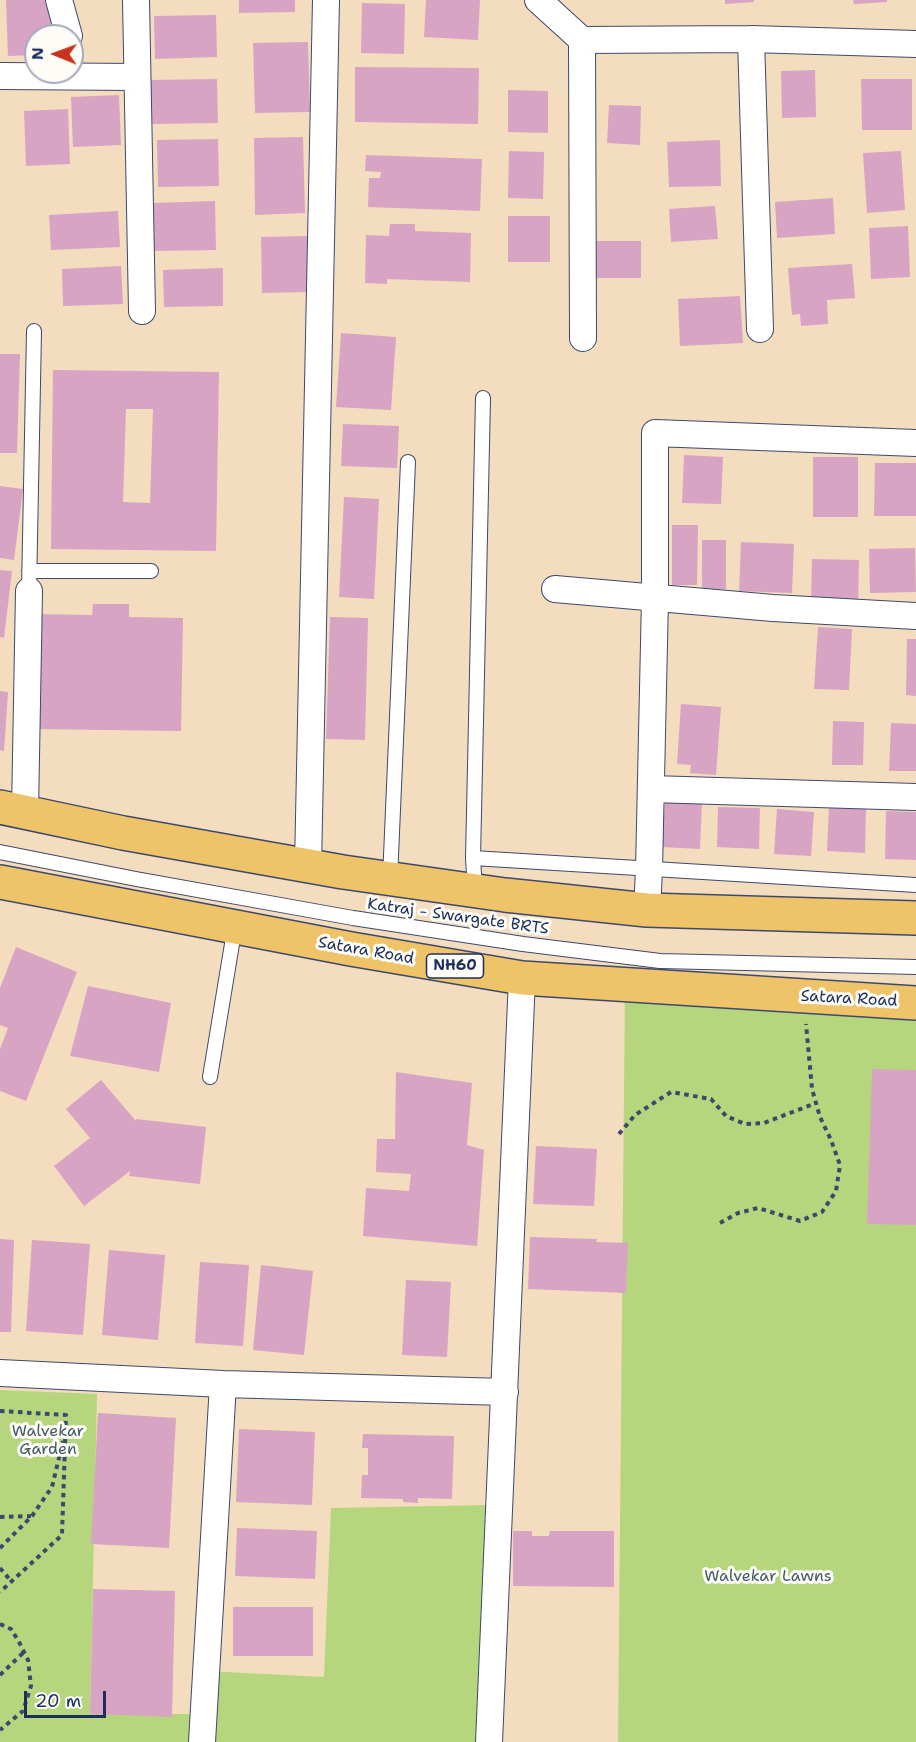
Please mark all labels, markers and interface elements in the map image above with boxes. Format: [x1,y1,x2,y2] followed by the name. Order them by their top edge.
[24,24,84,84] north arrow
[27,47,48,60] text: N
[366,895,550,939] street label: Katraj - Swargate BRTS
[317,933,415,969] street label: Satara Road
[426,954,484,978] road number: NH60
[800,987,898,1011] street label: Satara Road
[12,1422,84,1460] park label: Walvekar Garden
[704,1567,832,1587] park label: Walvekar Lawns
[27,1679,110,1717] scale bar
[35,1689,81,1713] text: 20 m

